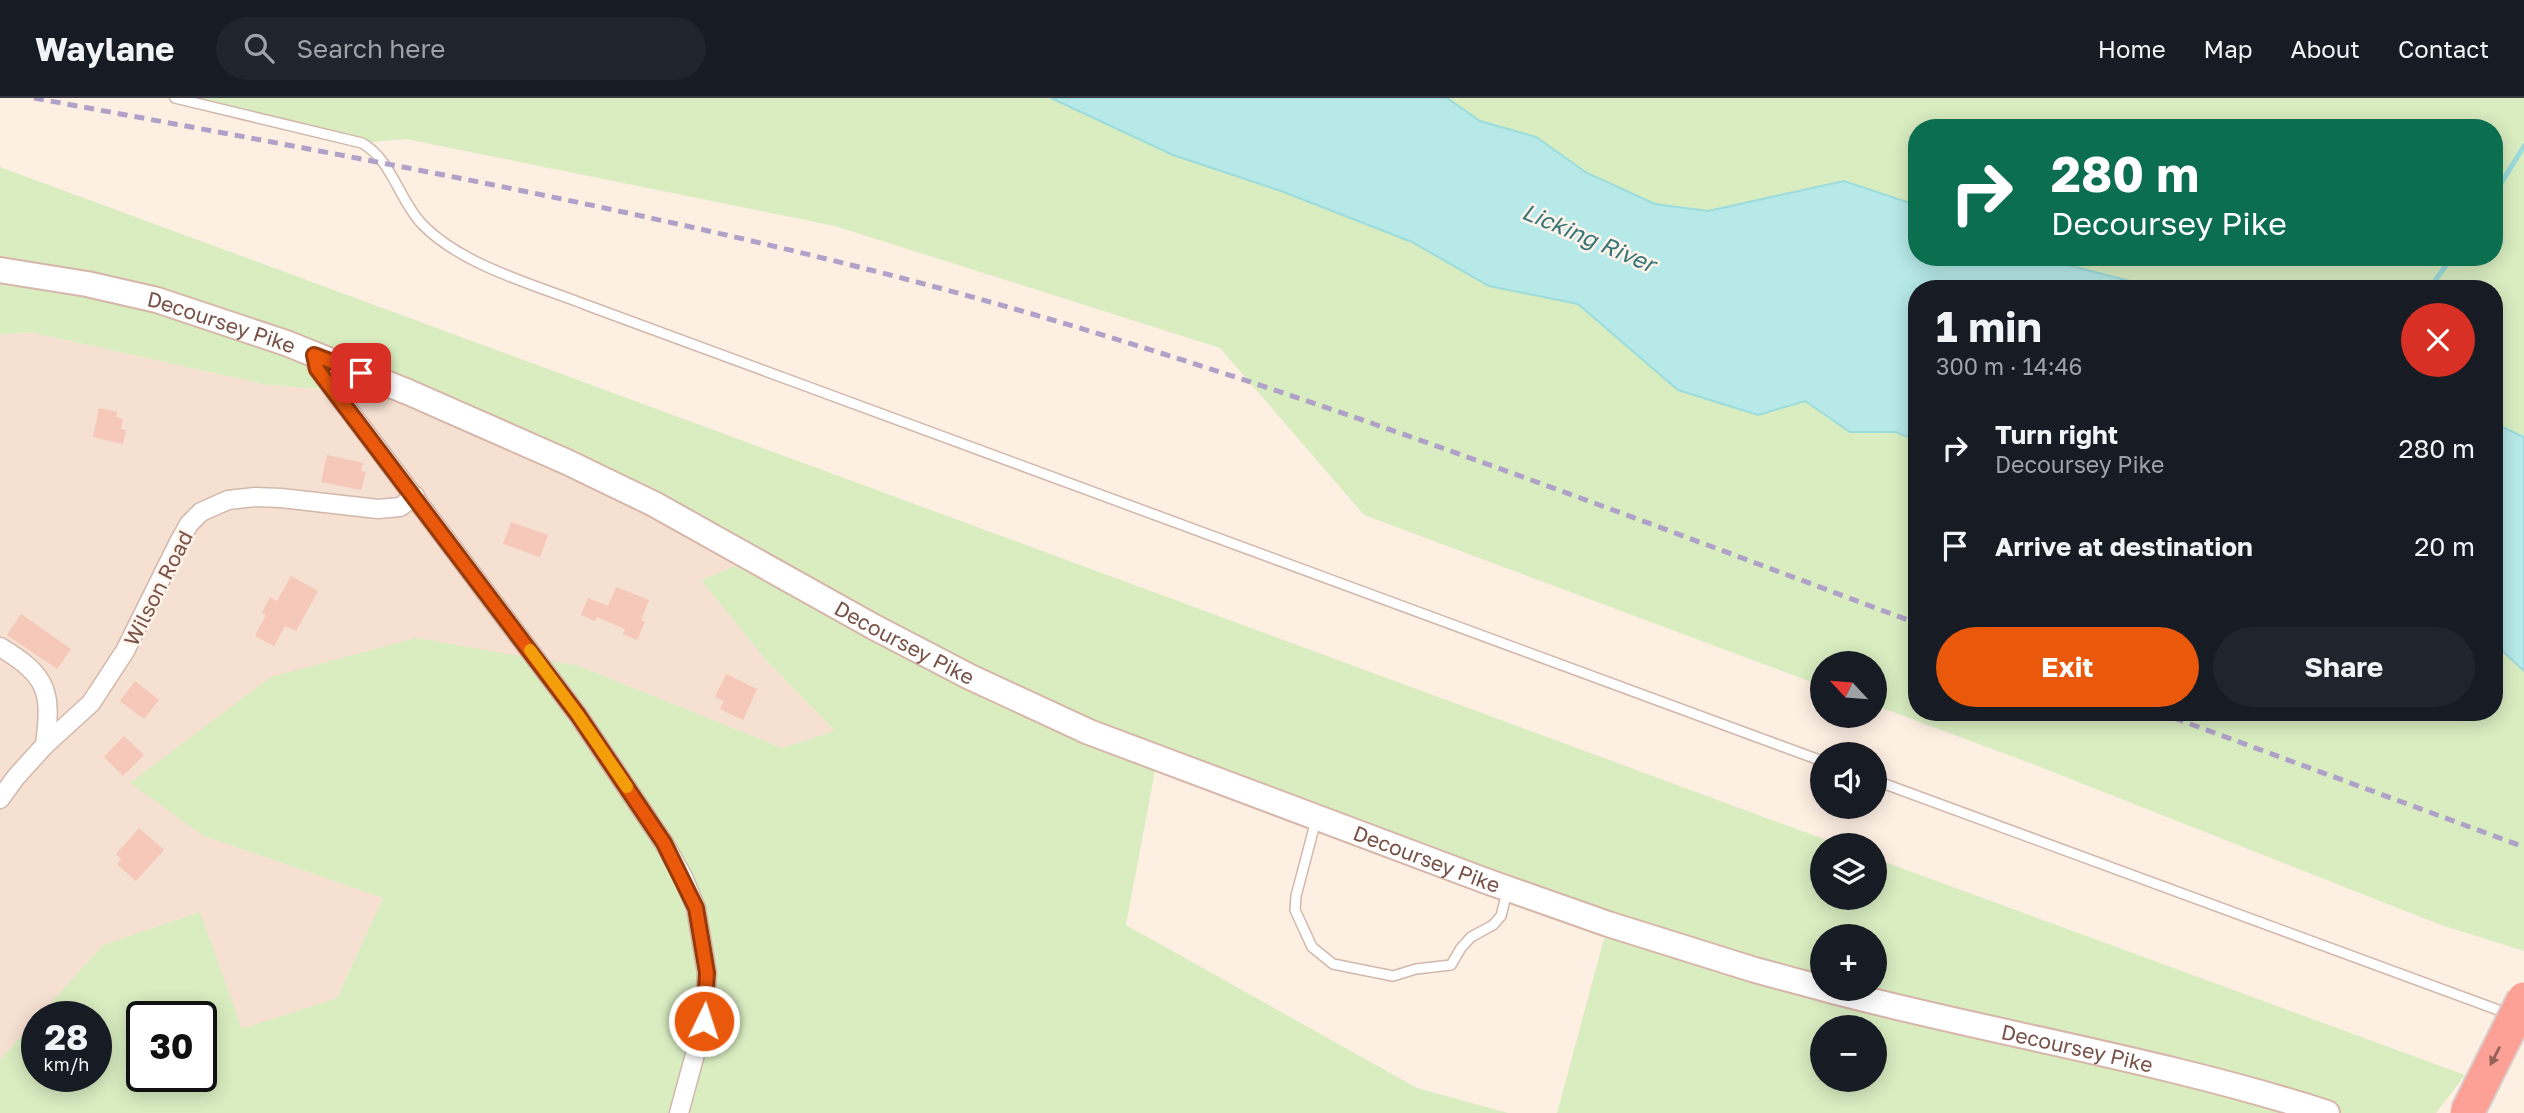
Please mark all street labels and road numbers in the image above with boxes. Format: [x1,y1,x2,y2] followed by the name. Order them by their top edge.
[145,285,300,359] street label: Decoursey Pike
[118,526,198,650] street label: Wilson Road
[830,595,979,690] street label: Decoursey Pike
[1350,819,1504,898] street label: Decoursey Pike
[1999,1018,2156,1078] street label: Decoursey Pike

